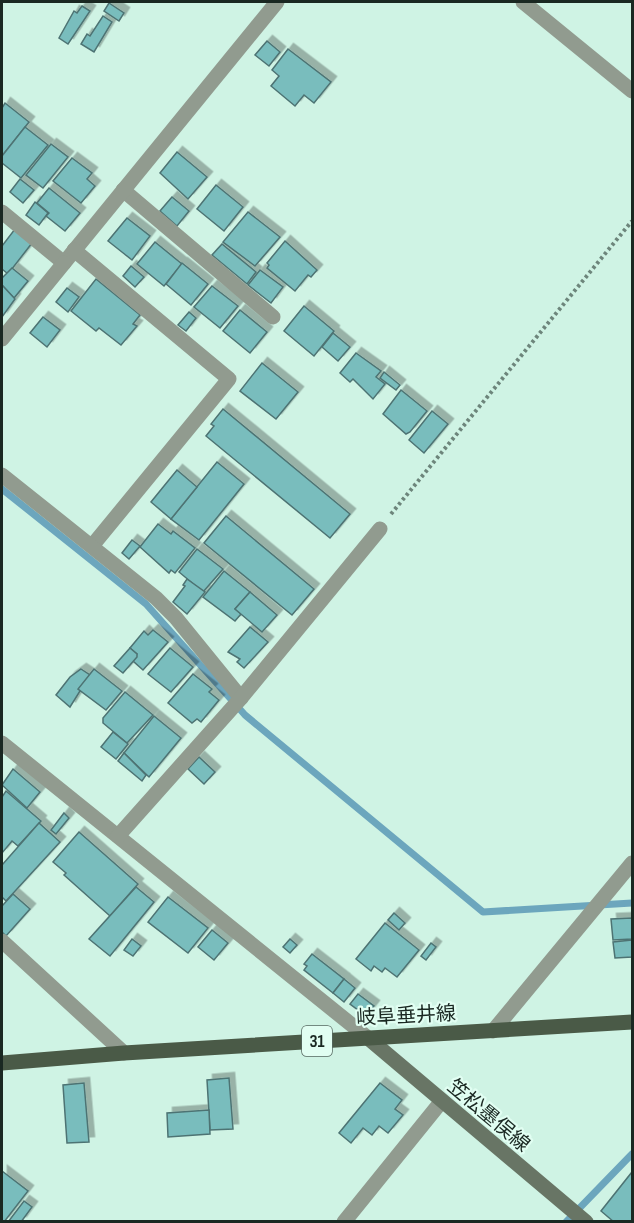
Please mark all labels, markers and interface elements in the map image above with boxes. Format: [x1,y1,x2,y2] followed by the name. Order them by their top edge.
[355,1001,457,1031] street label: 岐阜垂井線
[302,1026,332,1056] road number: 31
[442,1074,534,1157] street label: 笠松墨俣線

